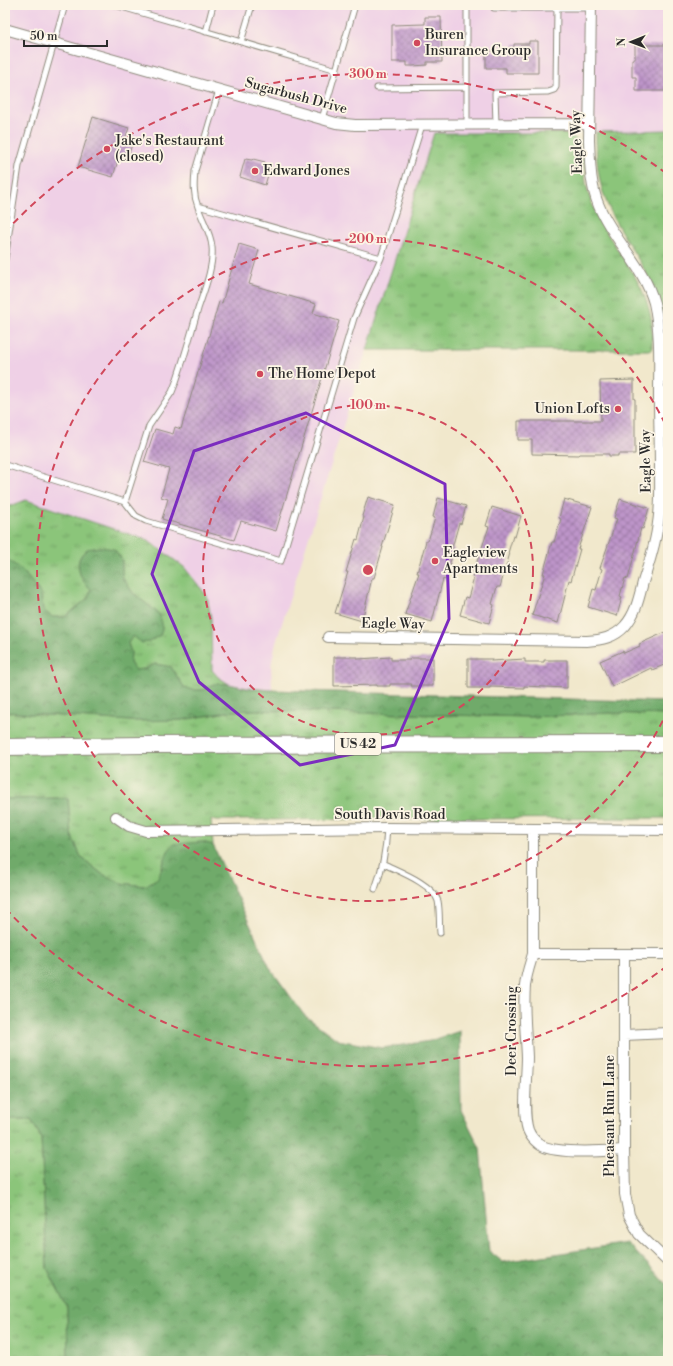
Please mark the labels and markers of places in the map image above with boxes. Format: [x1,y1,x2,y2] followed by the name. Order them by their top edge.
[424,26,531,60] place label: Buren Insurance Group
[412,38,422,48] marker: Buren Insurance Group
[114,132,224,166] place label: Jake's Restaurant (closed)
[102,144,112,154] marker: Jake's Restaurant (closed)
[263,162,350,180] place label: Edward Jones
[250,166,260,176] marker: Edward Jones
[268,365,376,383] place label: The Home Depot
[255,369,265,379] marker: The Home Depot
[534,400,610,418] place label: Union Lofts
[613,404,623,414] marker: Union Lofts
[442,544,518,578] place label: Eagleview Apartments
[430,556,440,566] marker: Eagleview Apartments
[361,563,375,577] centre of rings

